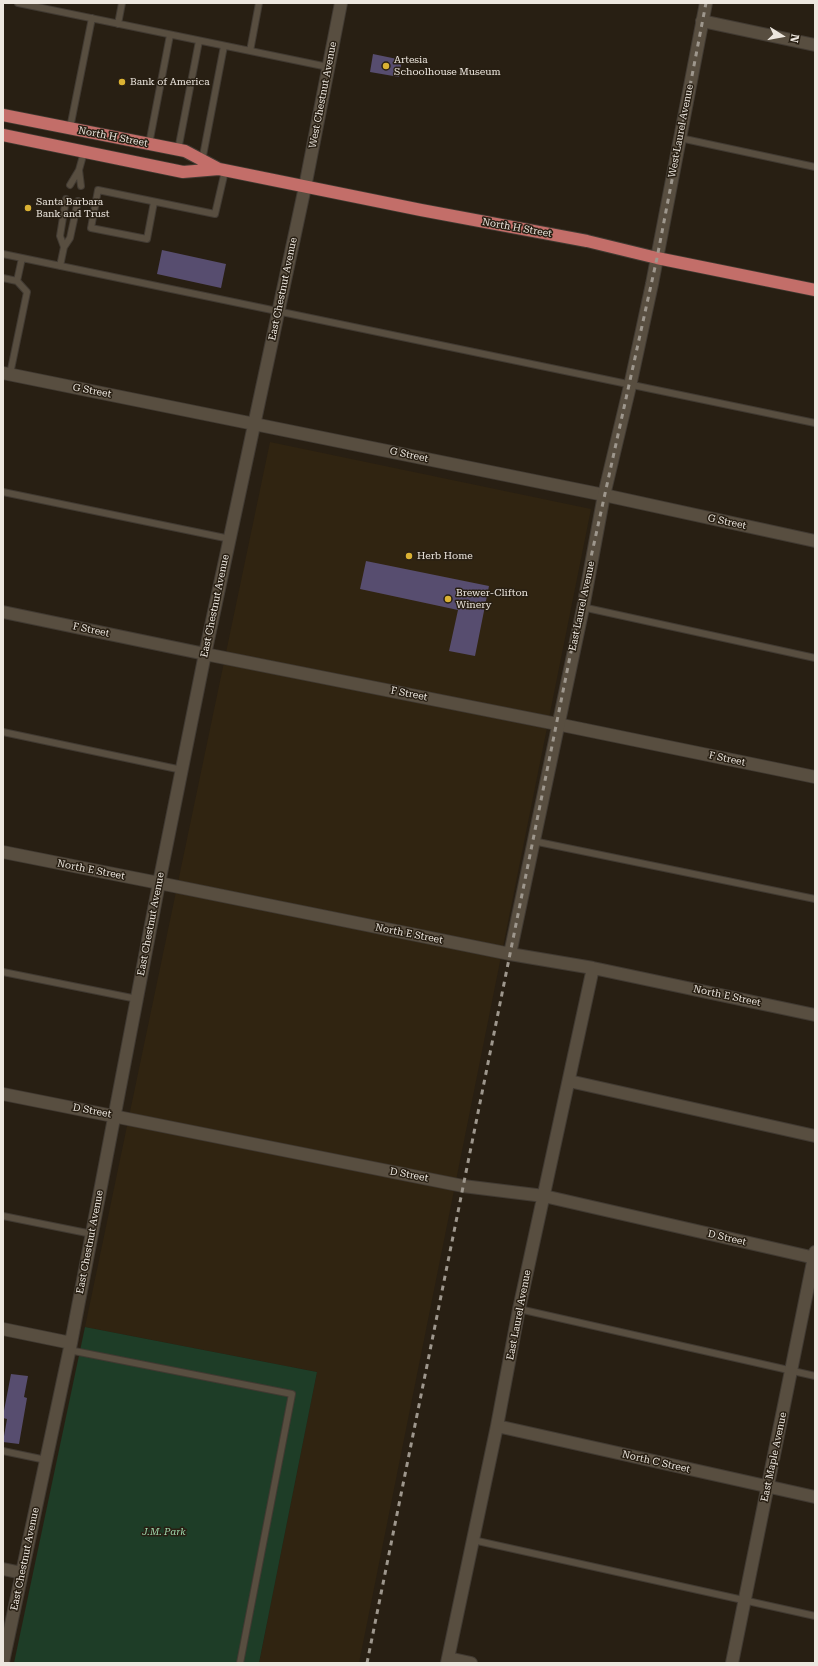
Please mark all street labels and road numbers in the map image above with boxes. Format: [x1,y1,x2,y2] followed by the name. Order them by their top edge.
[307,41,339,149] street label: West Chestnut Avenue
[666,83,696,179] street label: West Laurel Avenue
[77,124,149,150] street label: North H Street
[481,216,553,240] street label: North H Street
[266,236,300,342] street label: East Chestnut Avenue
[72,381,112,401] street label: G Street
[389,445,429,465] street label: G Street
[707,512,747,532] street label: G Street
[198,553,232,659] street label: East Chestnut Avenue
[567,560,597,652] street label: East Laurel Avenue
[72,620,110,640] street label: F Street
[390,685,428,703] street label: F Street
[708,749,746,769] street label: F Street
[56,858,126,882] street label: North E Street
[135,871,167,977] street label: East Chestnut Avenue
[374,922,444,946] street label: North E Street
[692,983,762,1009] street label: North E Street
[72,1101,112,1121] street label: D Street
[389,1165,429,1185] street label: D Street
[74,1189,106,1295] street label: East Chestnut Avenue
[707,1228,747,1248] street label: D Street
[504,1269,534,1361] street label: East Laurel Avenue
[759,1411,789,1503] street label: East Maple Avenue
[621,1448,691,1476] street label: North C Street
[8,1506,42,1612] street label: East Chestnut Avenue

